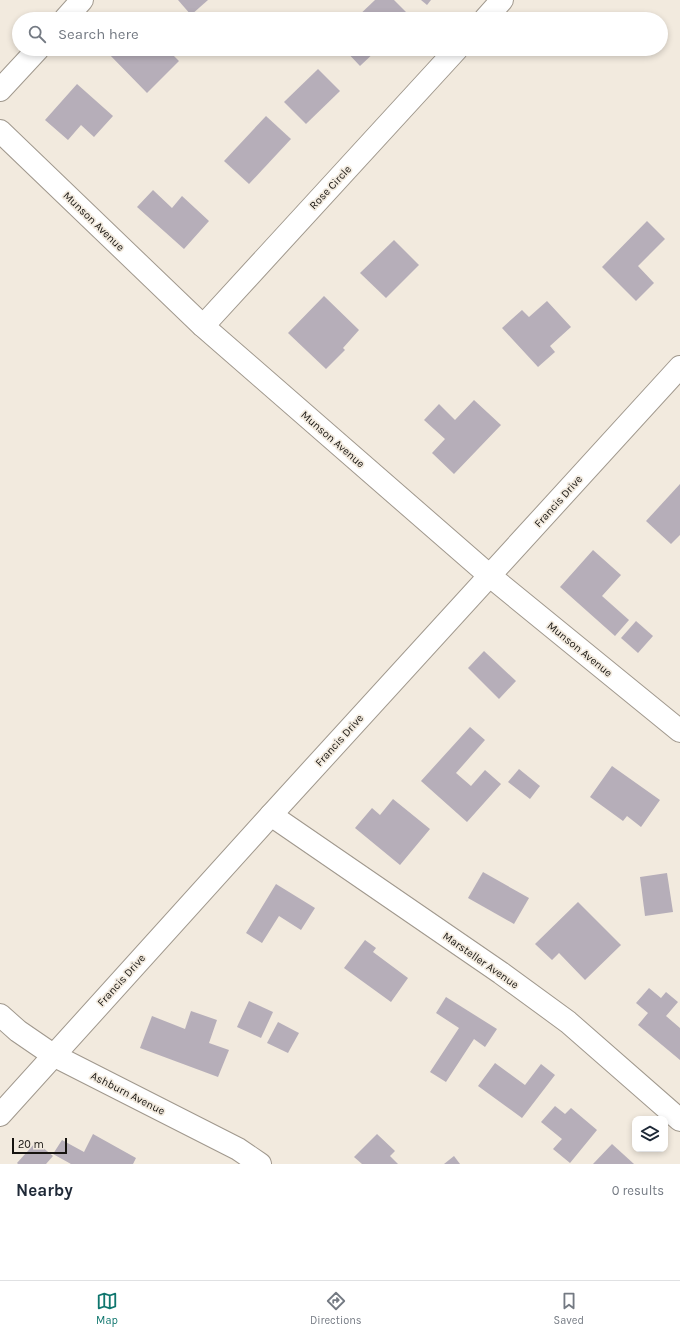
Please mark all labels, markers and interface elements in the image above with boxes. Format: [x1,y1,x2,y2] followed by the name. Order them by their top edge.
[12,12,668,56] search box
[26,23,48,45] icon: search
[58,25,139,43] text: Search here
[307,162,354,212] street label: Rose Circle
[60,189,127,254] street label: Munson Avenue
[298,408,367,471] street label: Munson Avenue
[532,472,585,530] street label: Francis Drive
[545,619,615,680] street label: Munson Avenue
[313,711,366,769] street label: Francis Drive
[440,929,521,992] street label: Marsteller Avenue
[95,951,148,1009] street label: Francis Drive
[89,1069,167,1118] street label: Ashburn Avenue
[632,1116,668,1152] map controls
[632,1116,668,1152] button: layers
[12,1136,67,1155] scale bar
[18,1138,44,1151] text: 20 m
[16,1180,73,1200] text: Nearby
[612,1183,664,1198] text: 0 results
[96,1290,118,1327] tab: Map
[310,1290,362,1327] tab: Directions
[554,1290,584,1327] tab: Saved

